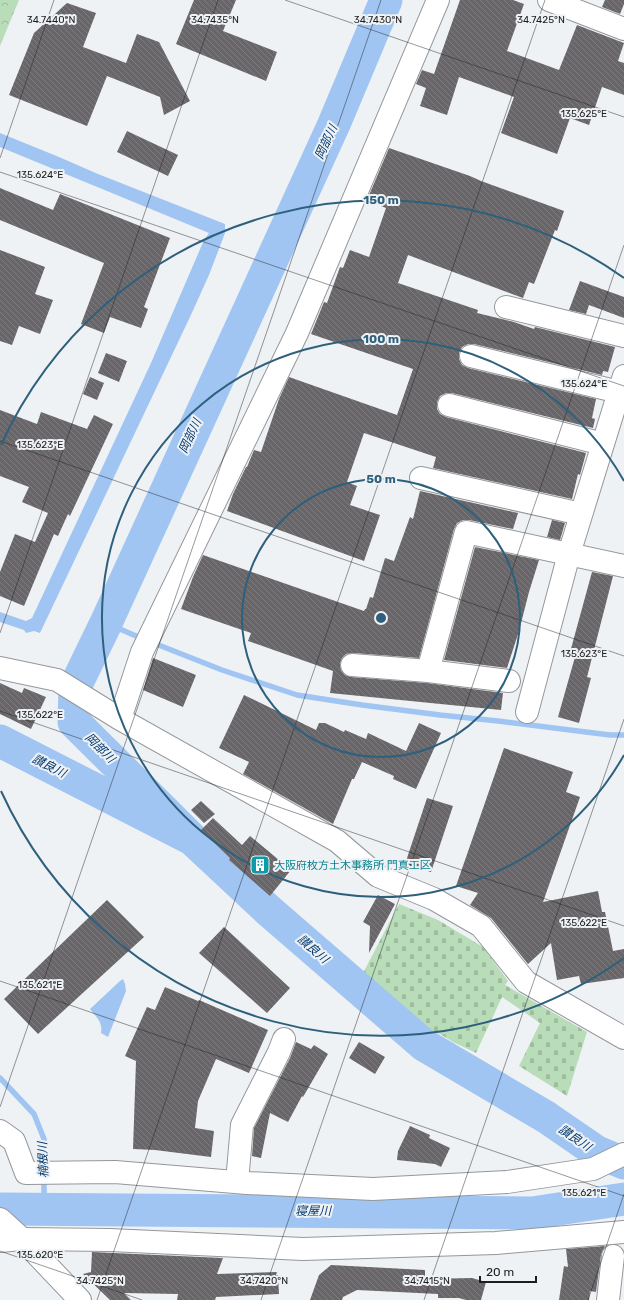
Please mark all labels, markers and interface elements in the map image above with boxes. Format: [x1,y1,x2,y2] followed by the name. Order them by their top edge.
[27,14,75,26] text: 34.7440°N
[191,14,239,26] text: 34.7435°N
[354,14,402,26] text: 34.7430°N
[517,14,565,26] text: 34.7425°N
[561,108,607,120] text: 135.625°E
[312,121,341,161] water label: 岡部川
[17,169,63,181] text: 135.624°E
[363,193,399,207] text: 150 m
[363,332,399,346] text: 100 m
[561,378,607,390] text: 135.624°E
[176,415,205,455] water label: 岡部川
[17,439,63,451] text: 135.623°E
[366,472,396,486] text: 50 m
[374,611,388,625] centre of rings
[561,648,607,660] text: 135.623°E
[17,709,63,721] text: 135.622°E
[82,730,119,767] water label: 岡部川
[30,752,70,781] water label: 讃良川
[249,854,271,876] building icon: 大阪府枚方土木事務所 門真工区
[274,859,431,872] place label: 大阪府枚方土木事務所 門真工区
[561,917,607,929] text: 135.622°E
[295,932,333,967] water label: 讃良川
[18,979,62,991] text: 135.621°E
[556,1122,595,1155] water label: 讃良川
[35,1140,51,1178] water label: 楠根川
[562,1187,606,1199] text: 135.621°E
[295,1204,333,1218] water label: 寝屋川
[17,1249,63,1261] text: 135.620°E
[480,1258,536,1284] scale bar
[486,1265,514,1279] text: 20 m
[76,1275,124,1287] text: 34.7425°N
[240,1275,288,1287] text: 34.7420°N
[404,1275,450,1287] text: 34.7415°N

